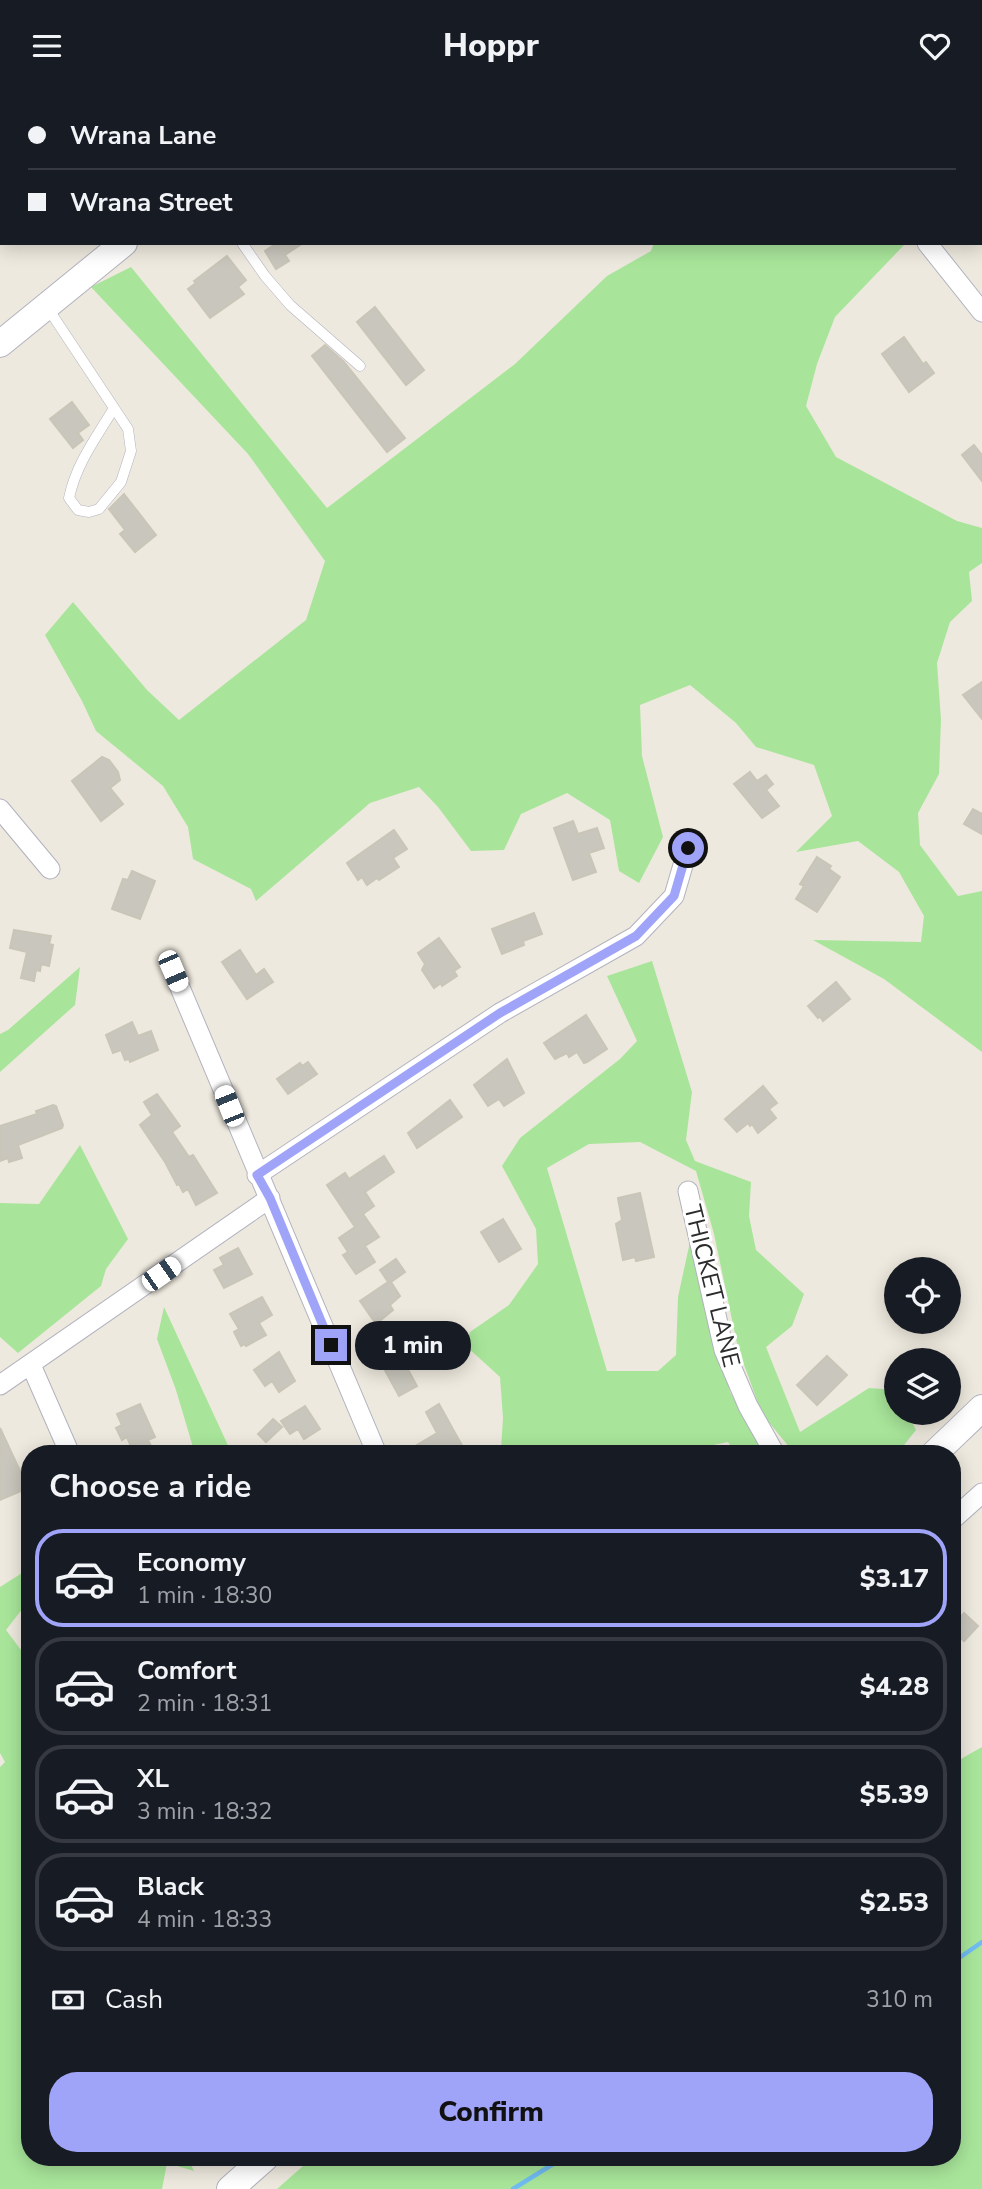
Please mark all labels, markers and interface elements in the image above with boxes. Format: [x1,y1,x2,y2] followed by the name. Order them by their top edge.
[443,24,539,67] text: Hoppr
[28,27,66,65] icon: menu
[916,27,954,65] icon: heart
[70,118,216,153] text: Wrana Lane
[70,185,233,220] text: Wrana Street
[672,832,704,864] route start
[156,948,191,994] car
[212,1083,247,1129] car
[676,1202,748,1370] street label: THICKET LANE
[138,1253,185,1295] car
[884,1257,961,1425] map controls
[884,1257,961,1334] button: locate
[356,1321,471,1369] callout: 1 min
[315,1329,347,1361] route end
[383,1330,443,1361] text: 1 min
[884,1348,961,1425] button: layers
[49,1465,251,1508] text: Choose a ride
[137,1545,246,1580] text: Economy
[53,1547,116,1610] icon: car
[860,1561,929,1596] text: $3.17
[137,1580,272,1611] text: 1 min · 18:30
[137,1653,237,1688] text: Comfort
[53,1655,116,1718] icon: car
[860,1669,929,1704] text: $4.28
[137,1688,272,1719] text: 2 min · 18:31
[137,1761,169,1796] text: XL
[53,1763,116,1826] icon: car
[860,1777,929,1812] text: $5.39
[137,1796,272,1827] text: 3 min · 18:32
[137,1869,204,1904] text: Black
[53,1871,116,1934] icon: car
[860,1885,929,1920] text: $2.53
[137,1904,272,1935] text: 4 min · 18:33
[49,1981,87,2019] icon: cash
[105,1982,163,2017] text: Cash
[866,1984,933,2015] text: 310 m
[49,2072,933,2152] button: Confirm

